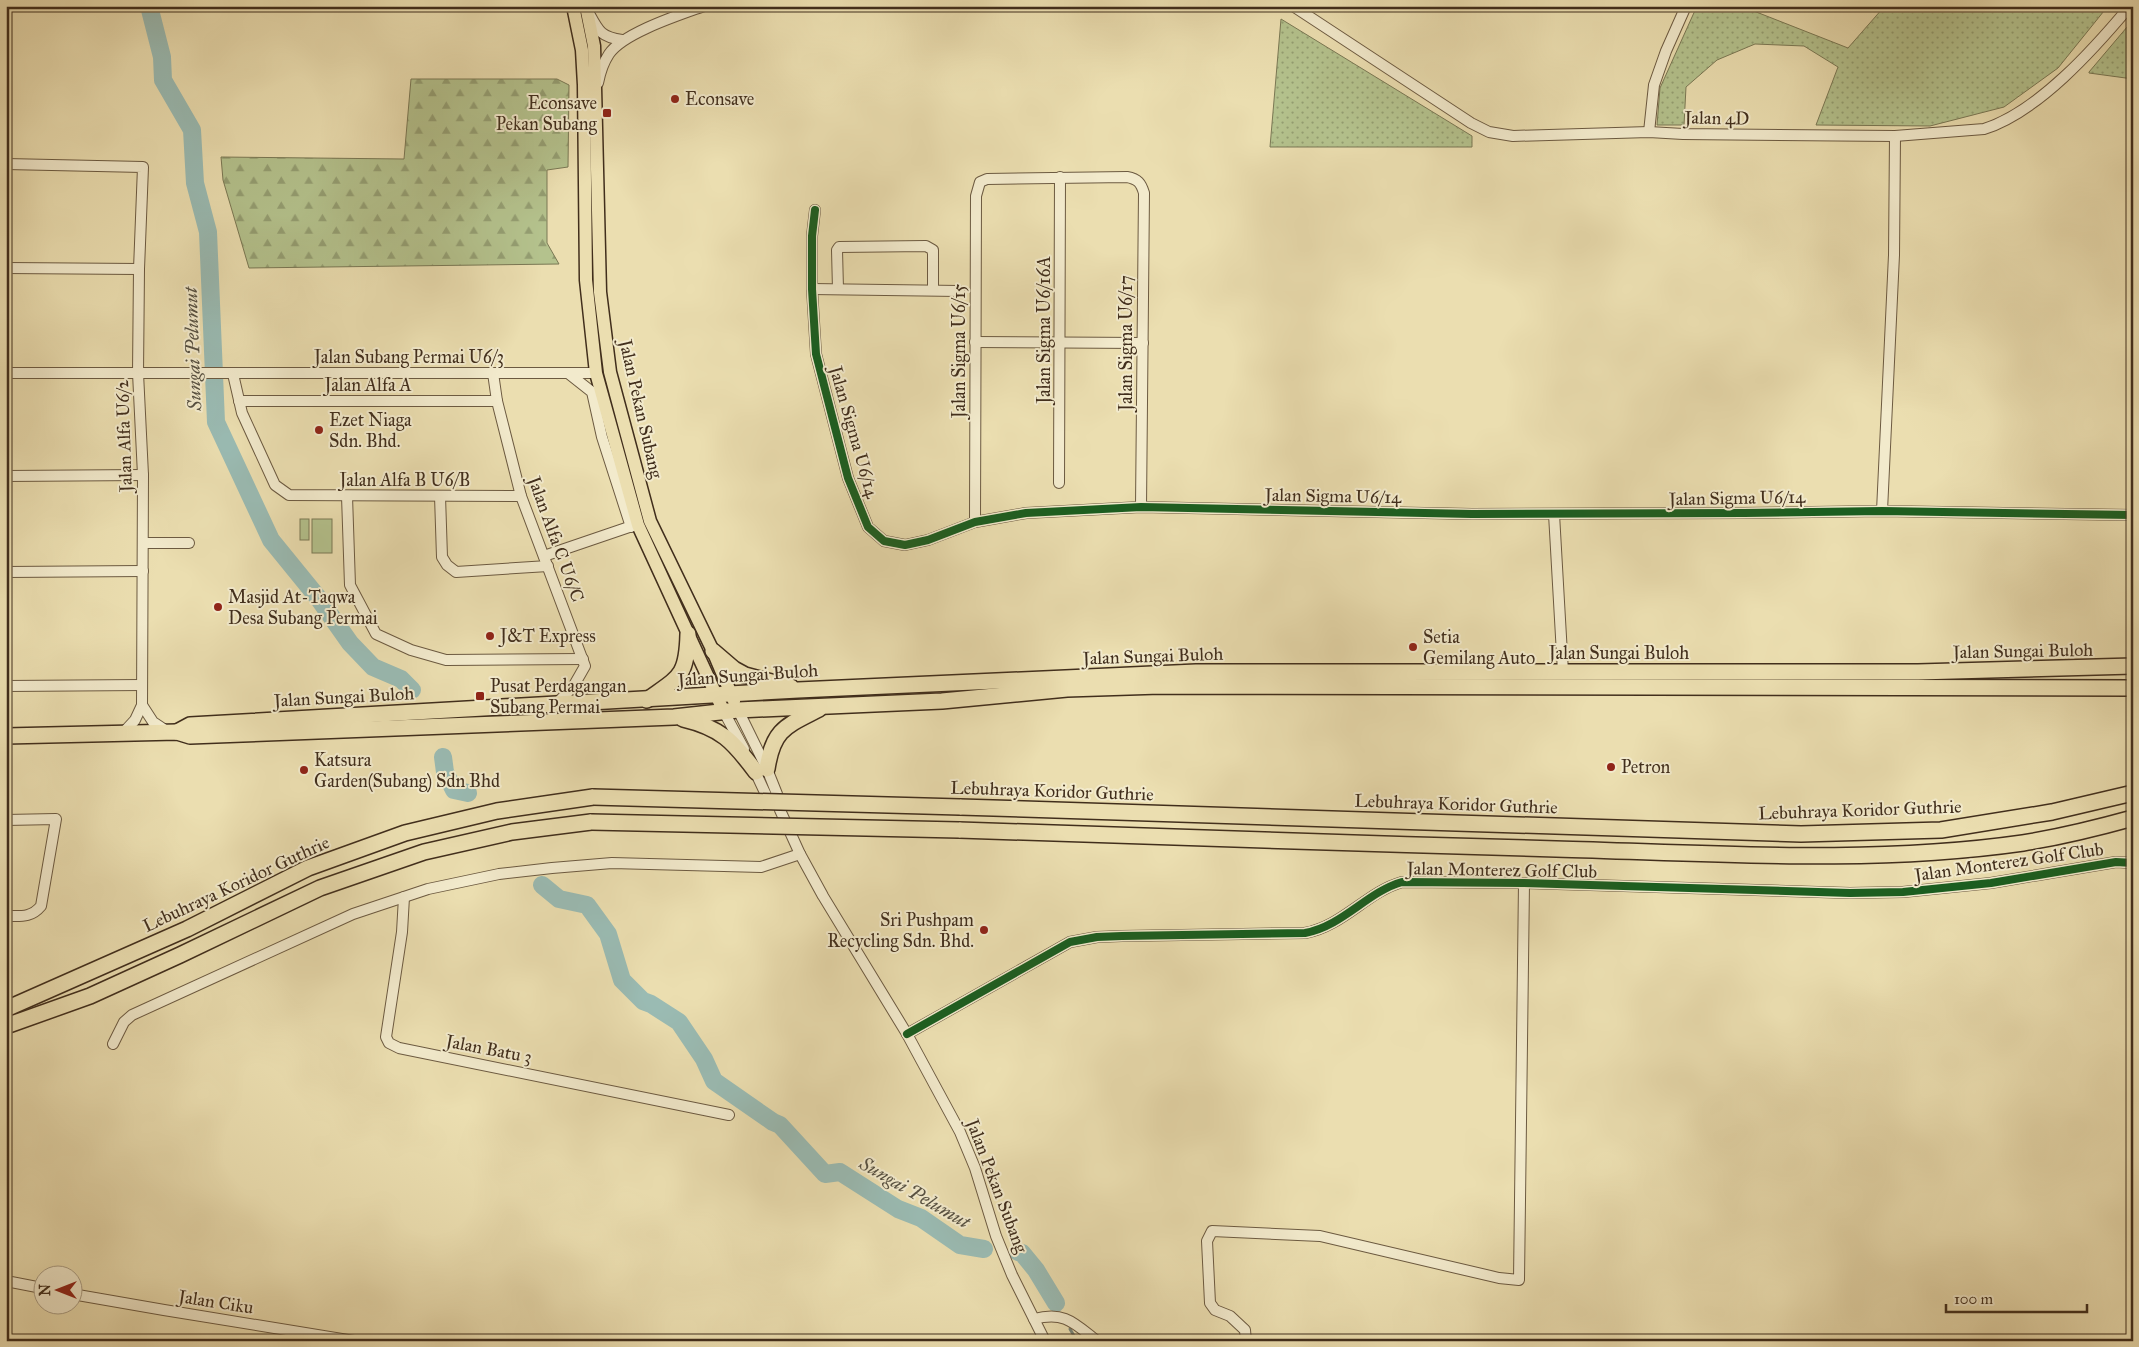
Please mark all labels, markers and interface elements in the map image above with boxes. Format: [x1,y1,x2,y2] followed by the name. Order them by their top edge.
[685,88,754,110] place label: Econsave
[496,92,598,136] place label: Econsave Pekan Subang
[669,93,681,105] marker: Econsave
[1682,106,1750,131] street label: Jalan 4D
[601,107,613,119] marker: Econsave Pekan Subang
[1033,256,1056,406] street label: Jalan Sigma U6/16A
[1115,275,1138,413] street label: Jalan Sigma U6/17
[948,283,971,420] street label: Jalan Sigma U6/15
[179,286,206,412] water label: Sungai Pelumut
[613,335,668,481] street label: Jalan Pekan Subang
[312,346,504,369] street label: Jalan Subang Permai U6/3
[823,362,884,502] street label: Jalan Sigma U6/14
[322,374,412,397] street label: Jalan Alfa A
[111,379,138,494] street label: Jalan Alfa U6/2
[329,409,412,452] place label: Ezet Niaga Sdn. Bhd.
[313,424,325,436] marker: Ezet Niaga Sdn. Bhd.
[337,469,471,492] street label: Jalan Alfa B U6/B
[522,471,589,605] street label: Jalan Alfa C U6/C
[1263,484,1402,509] street label: Jalan Sigma U6/14
[1667,486,1806,511] street label: Jalan Sigma U6/14
[228,586,378,630] place label: Masjid At-Taqwa Desa Subang Permai
[212,601,224,613] marker: Masjid At-Taqwa Desa Subang Permai
[498,625,596,648] place label: J&T Express
[1423,626,1535,670] place label: Setia Gemilang Auto
[484,630,496,642] marker: J&T Express
[1951,639,2093,664] street label: Jalan Sungai Buloh
[1407,641,1419,653] marker: Setia Gemilang Auto
[1547,642,1689,665] street label: Jalan Sungai Buloh
[1080,643,1224,671] street label: Jalan Sungai Buloh
[675,659,819,692] street label: Jalan Sungai Buloh
[490,675,627,719] place label: Pusat Perdagangan Subang Permai
[271,682,415,713] street label: Jalan Sungai Buloh
[474,690,486,702] marker: Pusat Perdagangan Subang Permai
[314,749,500,793] place label: Katsura Garden(Subang) Sdn Bhd
[1621,756,1671,778] place label: Petron
[1605,761,1617,773] marker: Petron
[298,764,310,776] marker: Katsura Garden(Subang) Sdn Bhd
[950,776,1154,806] street label: Lebuhraya Koridor Guthrie
[1354,789,1558,819] street label: Lebuhraya Koridor Guthrie
[1758,795,1962,825] street label: Lebuhraya Koridor Guthrie
[139,831,333,937] street label: Lebuhraya Koridor Guthrie
[1911,838,2105,887] street label: Jalan Monterez Golf Club
[1405,857,1598,884] street label: Jalan Monterez Golf Club
[827,909,974,953] place label: Sri Pushpam Recycling Sdn. Bhd.
[978,924,990,936] marker: Sri Pushpam Recycling Sdn. Bhd.
[442,1030,534,1069] street label: Jalan Batu 3
[960,1114,1033,1257] street label: Jalan Pekan Subang
[855,1151,975,1234] water label: Sungai Pelumut
[32,1264,82,1314] north arrow
[1946,1282,2088,1314] scale bar
[37,1284,54,1296] text: N
[175,1285,256,1320] street label: Jalan Ciku
[1954,1290,1994,1308] text: 100 m

